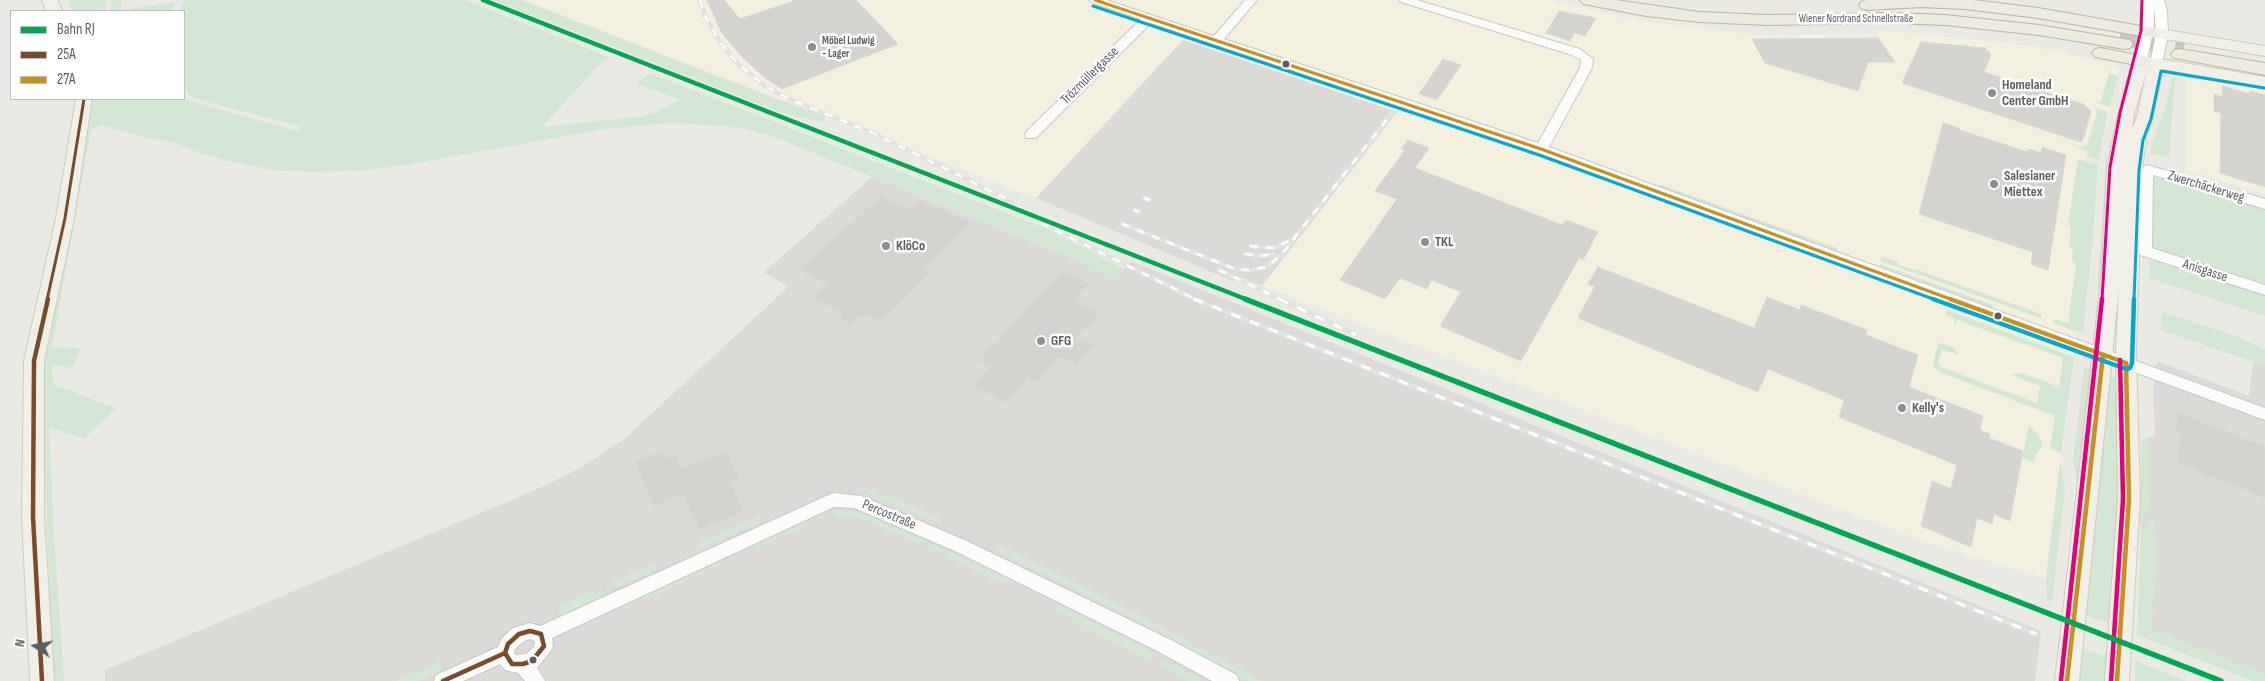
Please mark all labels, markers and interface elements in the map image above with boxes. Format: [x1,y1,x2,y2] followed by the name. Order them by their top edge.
[10,10,185,100] legend
[1799,12,1913,26] street label: Wiener Nordrand Schnellstraße
[57,20,95,39] text: Bahn RJ
[822,34,875,60] place label: Möbel Ludwig - Lager
[806,41,818,53] marker: Möbel Ludwig - Lager
[1058,44,1122,108] street label: Trözmüllergasse
[57,45,76,64] text: 25A
[1281,59,1291,69] unlabelled marker
[57,70,75,89] text: 27A
[2002,77,2069,110] place label: Homeland Center GmbH
[1986,87,1998,99] marker: Homeland Center GmbH
[2166,167,2246,207] street label: Zwerchäckerweg
[2004,168,2055,200] place label: Salesianer Miettex
[1988,178,2000,190] marker: Salesianer Miettex
[1435,234,1453,250] place label: TKL
[1419,236,1431,248] marker: TKL
[896,238,925,254] place label: KlöCo
[880,240,892,252] marker: KlöCo
[2180,256,2230,286] street label: Anisgasse
[1993,311,2003,321] unlabelled marker
[1051,333,1071,349] place label: GFG
[1035,335,1047,347] marker: GFG
[1912,400,1944,416] place label: Kelly's
[1896,402,1908,414] marker: Kelly's
[860,496,918,534] street label: Percostraße
[10,621,60,671] north arrow
[11,638,29,648] text: N
[528,655,538,665] unlabelled marker

